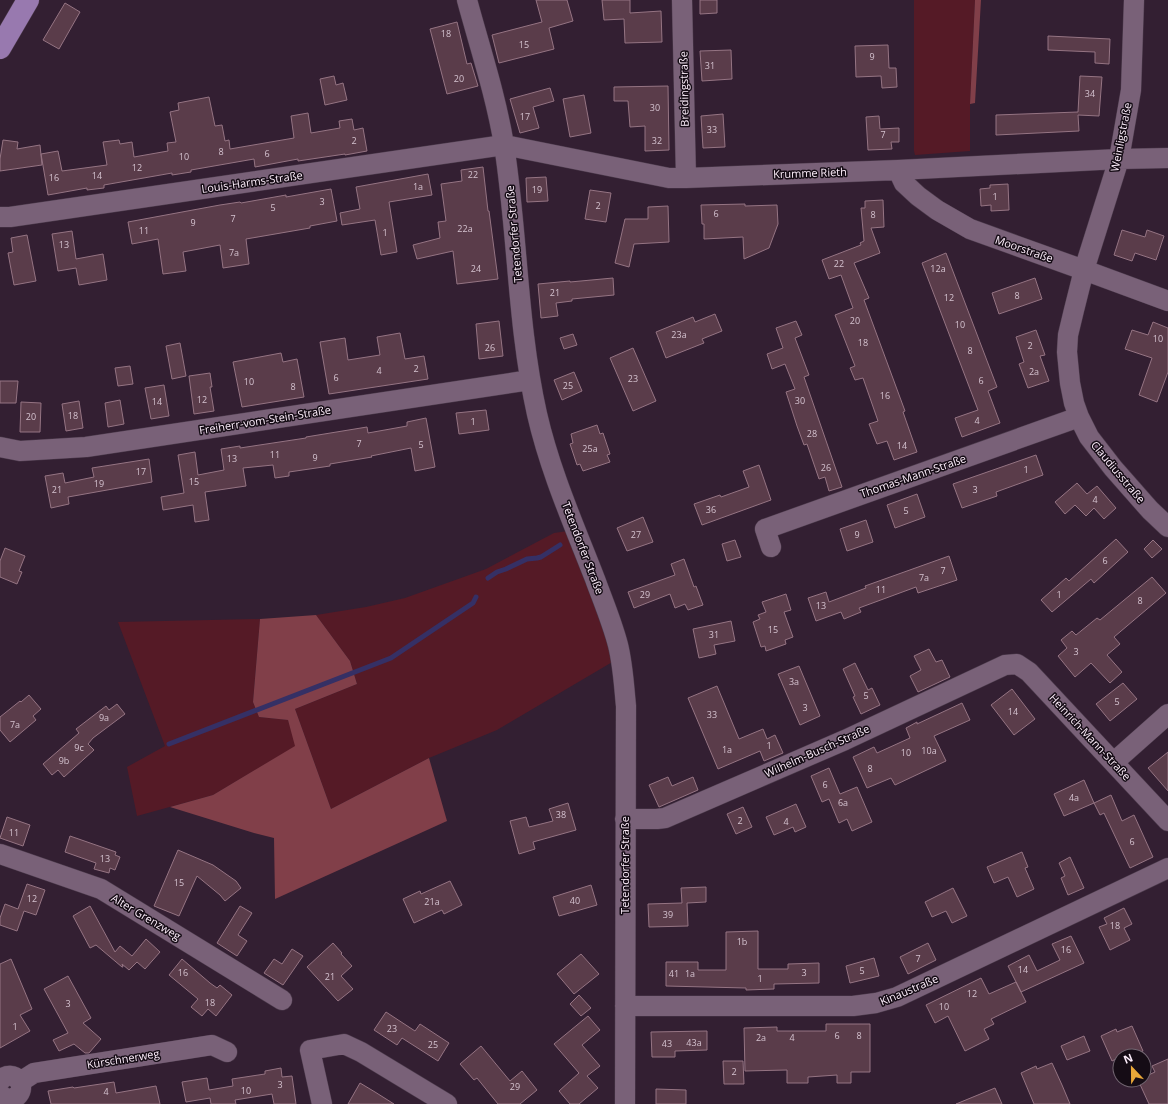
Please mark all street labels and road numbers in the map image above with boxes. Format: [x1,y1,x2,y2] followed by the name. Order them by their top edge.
[675,51,692,127] street label: Breidingstraße
[1106,101,1135,173] street label: Weinligstraße
[773,164,847,181] street label: Krumme Rieth
[200,167,303,196] street label: Louis-Harms-Straße
[502,185,525,283] street label: Tetendorfer Straße
[993,232,1055,265] street label: Moorstraße
[198,402,332,437] street label: Freiherr-vom-Stein-Straße
[1088,437,1149,506] street label: Claudiusstraße
[858,450,968,501] street label: Thomas-Mann-Straße
[559,500,608,596] street label: Tetendorfer Straße
[1046,690,1134,783] street label: Heinrich-Mann-Straße
[762,721,872,780] street label: Wilhelm-Busch-Straße
[617,816,632,914] street label: Tetendorfer Straße
[109,890,184,943] street label: Alter Grenzweg
[877,971,940,1009] street label: Kinaustraße
[86,1045,160,1072] street label: Kürschnerweg

